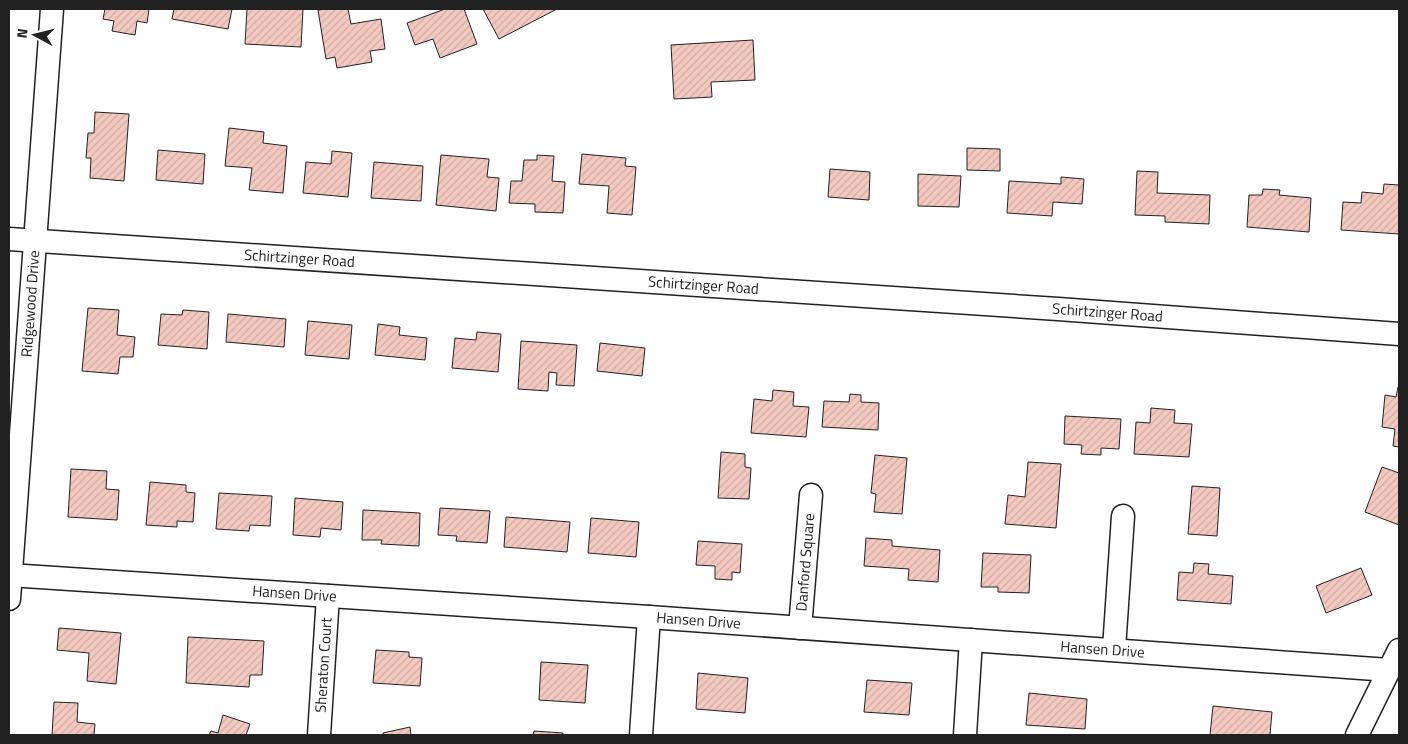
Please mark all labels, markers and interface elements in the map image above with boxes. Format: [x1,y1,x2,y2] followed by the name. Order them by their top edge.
[10,10,60,60] north arrow
[11,27,33,39] text: N
[243,243,356,273] street label: Schirtzinger Road
[15,250,45,358] street label: Ridgewood Drive
[647,270,760,300] street label: Schirtzinger Road
[1051,297,1164,328] street label: Schirtzinger Road
[789,512,820,612] street label: Danford Square
[251,579,337,607] street label: Hansen Drive
[656,606,742,635] street label: Hansen Drive
[308,616,338,713] street label: Sheraton Court
[1060,634,1145,663] street label: Hansen Drive

